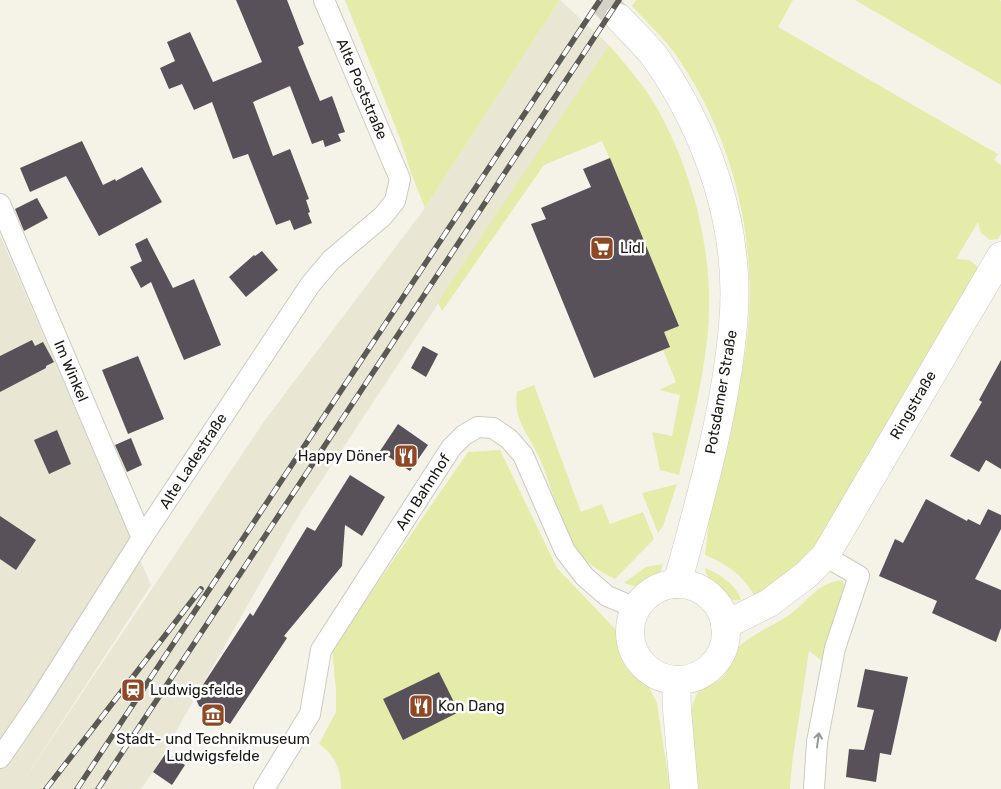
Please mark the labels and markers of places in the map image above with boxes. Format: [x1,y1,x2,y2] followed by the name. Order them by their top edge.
[589,235,615,261] supermarket icon: Lidl
[620,239,645,257] place label: Lidl
[393,443,419,469] restaurant icon: Happy Döner
[298,447,388,465] place label: Happy Döner
[120,677,146,703] station icon: Ludwigsfelde
[150,681,243,699] place label: Ludwigsfelde
[408,693,434,719] restaurant icon: Kon Dang
[438,697,505,715] place label: Kon Dang
[200,702,226,728] museum icon: Stadt- und Technikmuseum Ludwigsfelde
[116,730,310,765] place label: Stadt- und Technikmuseum Ludwigsfelde

